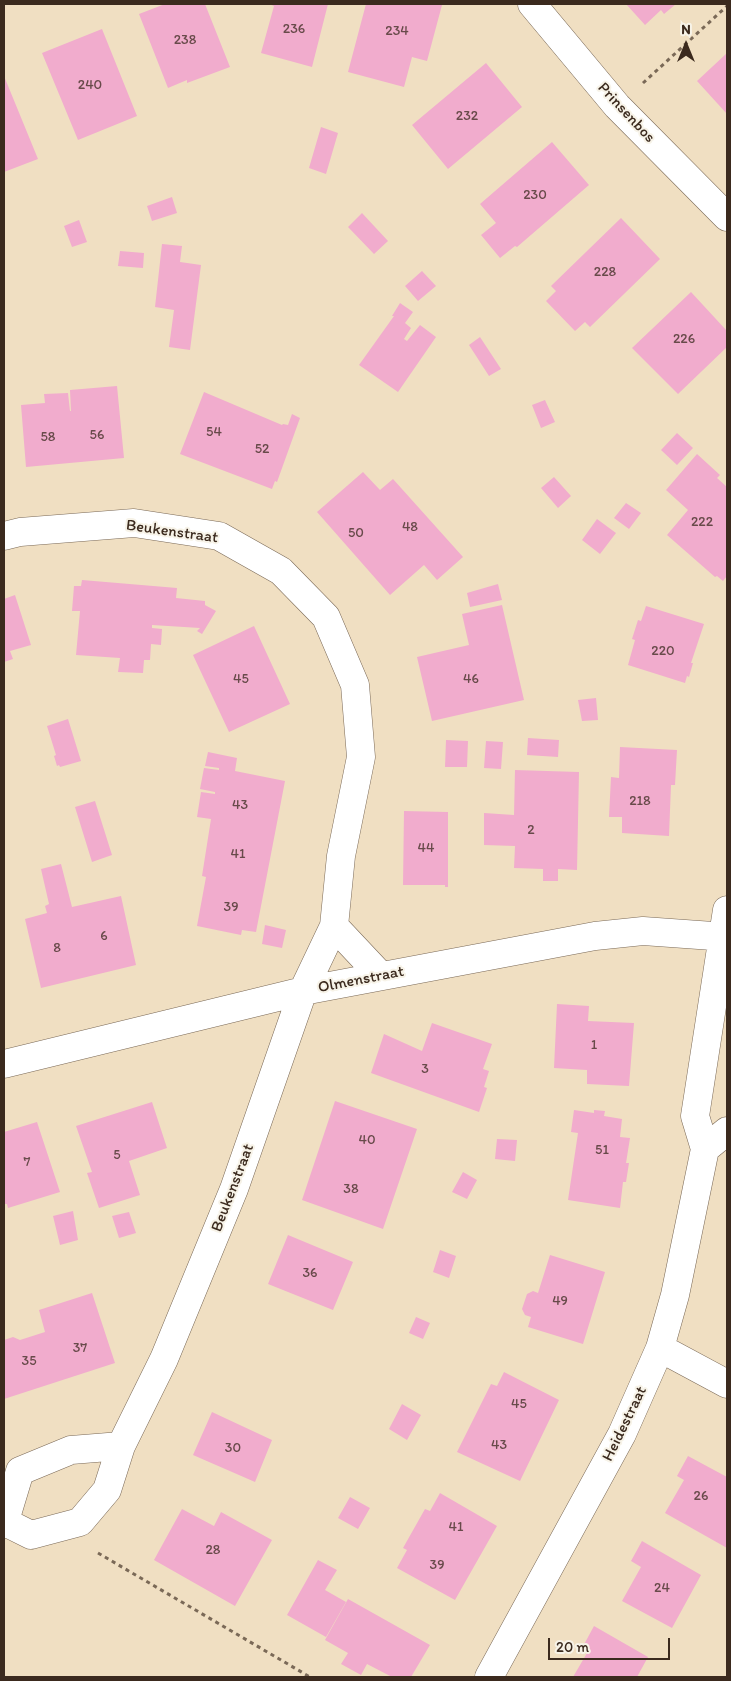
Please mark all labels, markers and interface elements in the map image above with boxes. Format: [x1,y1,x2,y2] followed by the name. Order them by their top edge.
[661,20,711,70] north arrow
[283,21,305,37] house number: 236
[681,21,691,38] text: N
[385,23,409,39] house number: 234
[174,32,196,48] house number: 238
[78,77,102,93] house number: 240
[593,79,659,147] street label: Prinsenbos
[456,108,478,124] house number: 232
[523,187,547,203] house number: 230
[594,264,616,280] house number: 228
[673,331,695,347] house number: 226
[206,424,222,440] house number: 54
[90,427,104,443] house number: 56
[40,429,56,445] house number: 58
[255,441,269,457] house number: 52
[691,514,713,530] house number: 222
[125,516,219,548] street label: Beukenstraat
[402,519,418,535] house number: 48
[348,525,364,541] house number: 50
[651,643,675,659] house number: 220
[233,671,249,687] house number: 45
[463,671,479,687] house number: 46
[629,793,651,809] house number: 218
[232,797,248,813] house number: 43
[527,822,535,838] house number: 2
[418,840,434,856] house number: 44
[231,846,245,862] house number: 41
[224,899,238,915] house number: 39
[100,928,108,944] house number: 6
[53,940,61,956] house number: 8
[316,962,406,998] street label: Olmenstraat
[591,1037,597,1053] house number: 1
[421,1061,429,1077] house number: 3
[358,1132,376,1148] house number: 40
[207,1141,259,1235] street label: Beukenstraat
[595,1142,609,1158] house number: 51
[113,1147,121,1163] house number: 5
[24,1154,30,1170] house number: 7
[343,1181,359,1197] house number: 38
[302,1265,318,1281] house number: 36
[552,1293,568,1309] house number: 49
[73,1340,87,1356] house number: 37
[22,1353,36,1369] house number: 35
[599,1383,651,1465] street label: Heidestraat
[511,1396,527,1412] house number: 45
[491,1437,507,1453] house number: 43
[225,1440,241,1456] house number: 30
[694,1488,708,1504] house number: 26
[449,1519,463,1535] house number: 41
[205,1542,221,1558] house number: 28
[430,1557,444,1573] house number: 39
[654,1580,670,1596] house number: 24
[551,1628,674,1660] scale bar
[556,1638,589,1656] text: 20 m

